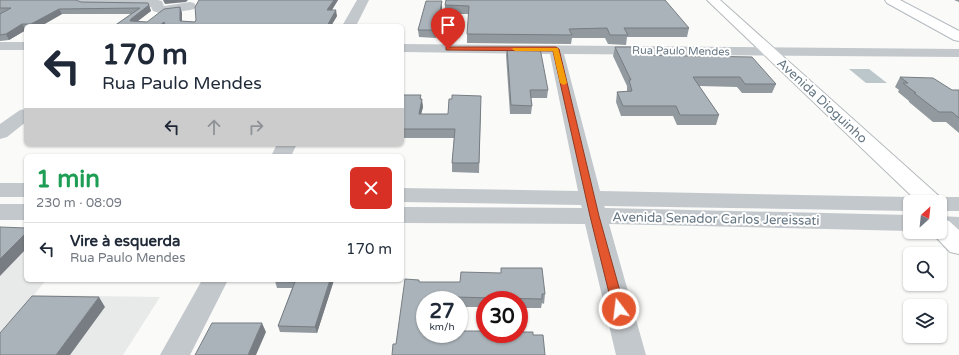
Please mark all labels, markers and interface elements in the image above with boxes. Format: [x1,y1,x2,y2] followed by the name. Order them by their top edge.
[431,8,465,49] pin
[437,14,459,36] icon: arrive
[102,38,188,72] text: 170 m
[36,40,88,92] icon: left
[632,44,730,58] street label: Rua Paulo Mendes
[774,55,870,147] street label: Avenida Dioguinho
[102,72,262,94] text: Rua Paulo Mendes
[161,116,183,138] icon: left
[203,116,225,138] icon: ahead
[245,116,267,138] icon: right
[36,165,100,194] text: 1 min
[350,167,392,209] button: close
[36,195,122,211] text: 230 m · 08:09
[903,195,947,239] north arrow
[903,195,947,343] map controls
[612,209,820,229] street label: Avenida Senador Carlos Jereissati
[70,232,180,250] text: Vire à esquerda
[36,238,58,260] icon: left
[346,240,392,258] text: 170 m
[903,247,947,291] button: search
[70,250,185,266] text: Rua Paulo Mendes
[598,288,640,330] position arrow
[476,291,528,343] speed limit sign: 30
[903,299,947,343] button: layers
[429,300,455,324] text: 27
[429,321,455,333] text: km/h

